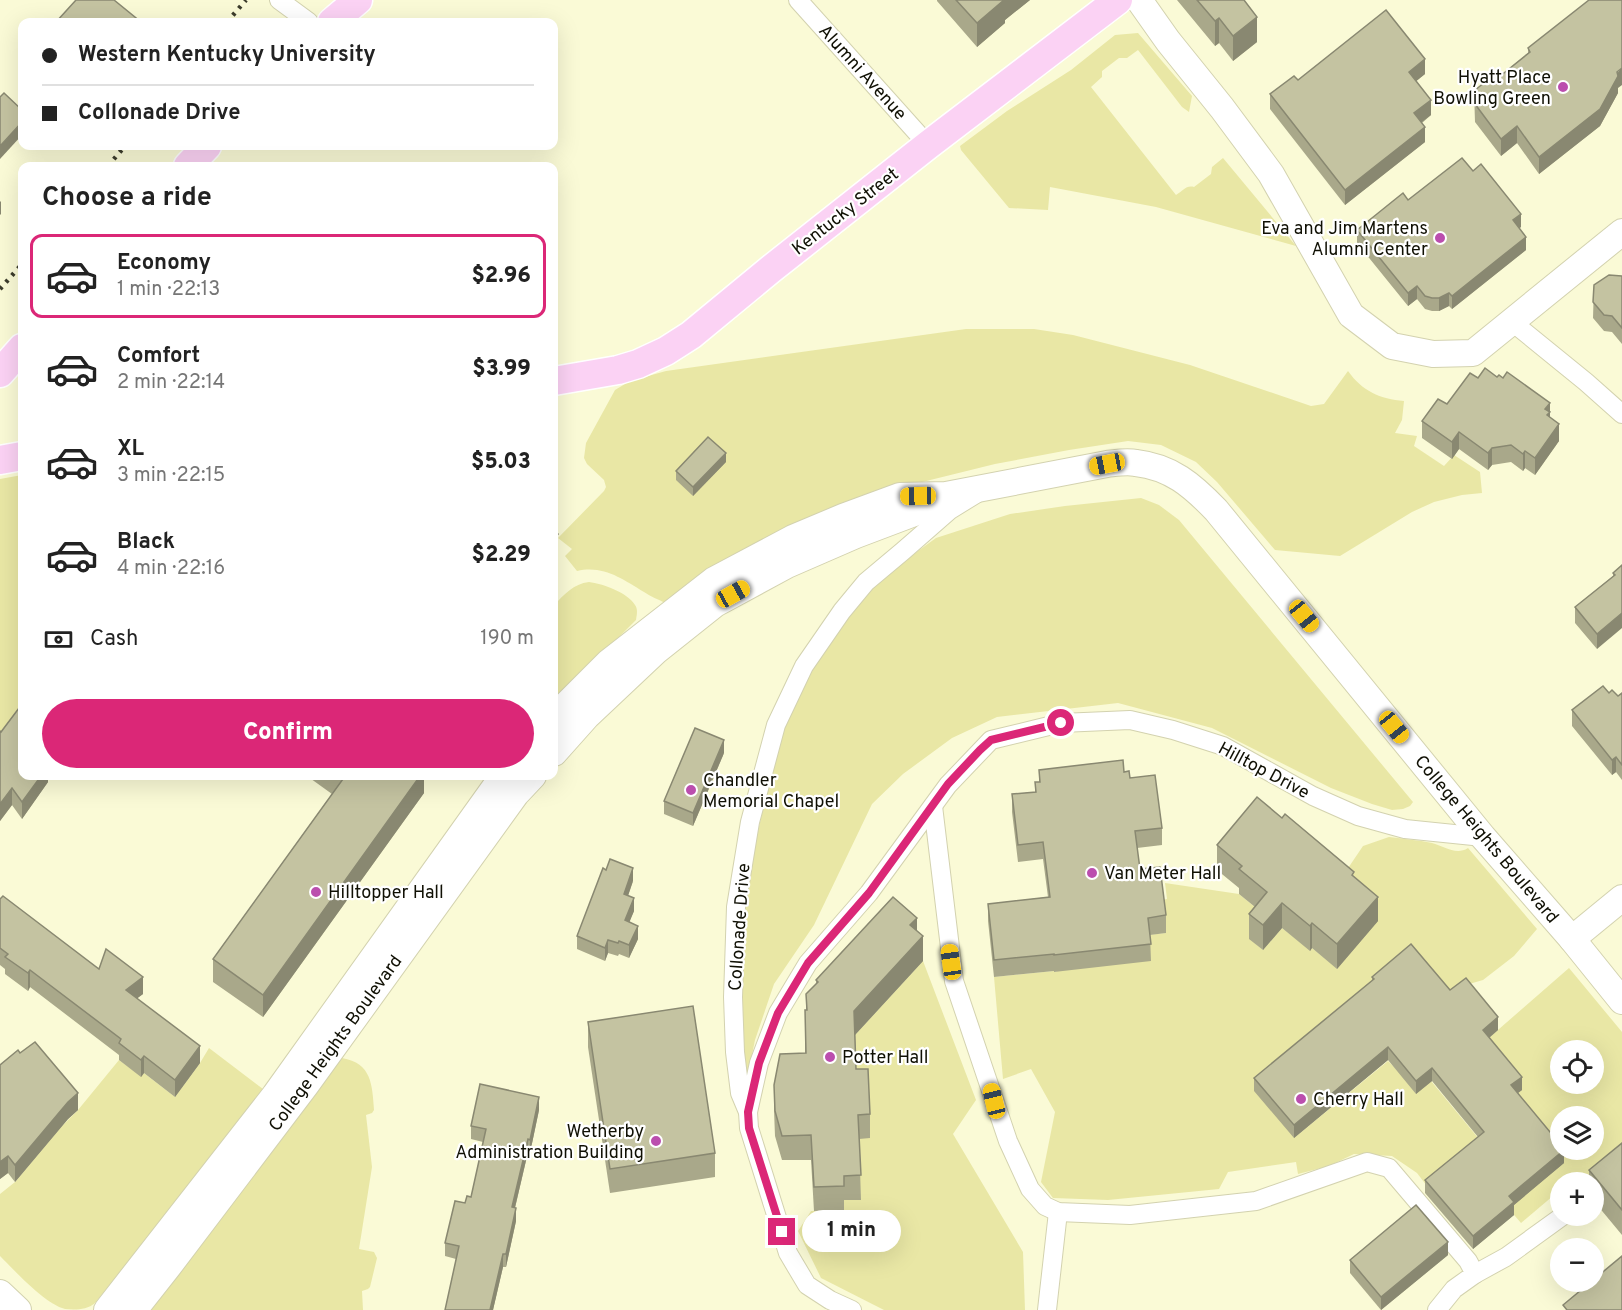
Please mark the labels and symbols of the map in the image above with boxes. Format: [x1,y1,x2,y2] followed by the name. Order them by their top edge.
[813,20,911,126] street label: Alumni Avenue
[1433,67,1551,111] place label: Hyatt Place Bowling Green
[1556,80,1570,94] marker: Hyatt Place Bowling Green
[788,163,904,261] street label: Kentucky Street
[1261,218,1428,262] place label: Eva and Jim Martens Alumni Center
[1433,231,1447,245] marker: Eva and Jim Martens Alumni Center
[1088,452,1126,476] car
[900,487,936,505] car
[713,577,753,611] car
[1286,596,1322,636] car
[1376,707,1412,747] car
[1047,709,1074,736] route start
[1214,738,1313,805] street label: Hilltop Drive
[1409,751,1563,929] street label: College Heights Boulevard
[703,770,839,814] place label: Chandler Memorial Chapel
[684,783,698,797] marker: Chandler Memorial Chapel
[725,863,756,992] street label: Collonade Drive
[1104,863,1221,886] place label: Van Meter Hall
[1085,866,1099,880] marker: Van Meter Hall
[328,882,444,905] place label: Hilltopper Hall
[309,885,323,899] marker: Hilltopper Hall
[940,943,962,981] car
[264,951,408,1137] street label: College Heights Boulevard
[842,1047,928,1070] place label: Potter Hall
[823,1050,837,1064] marker: Potter Hall
[981,1081,1007,1121] car
[1313,1089,1404,1112] place label: Cherry Hall
[1294,1092,1308,1106] marker: Cherry Hall
[455,1121,644,1165] place label: Wetherby Administration Building
[649,1134,663,1148] marker: Wetherby Administration Building
[803,1211,902,1253] callout: 1 min
[768,1218,795,1245] route end

